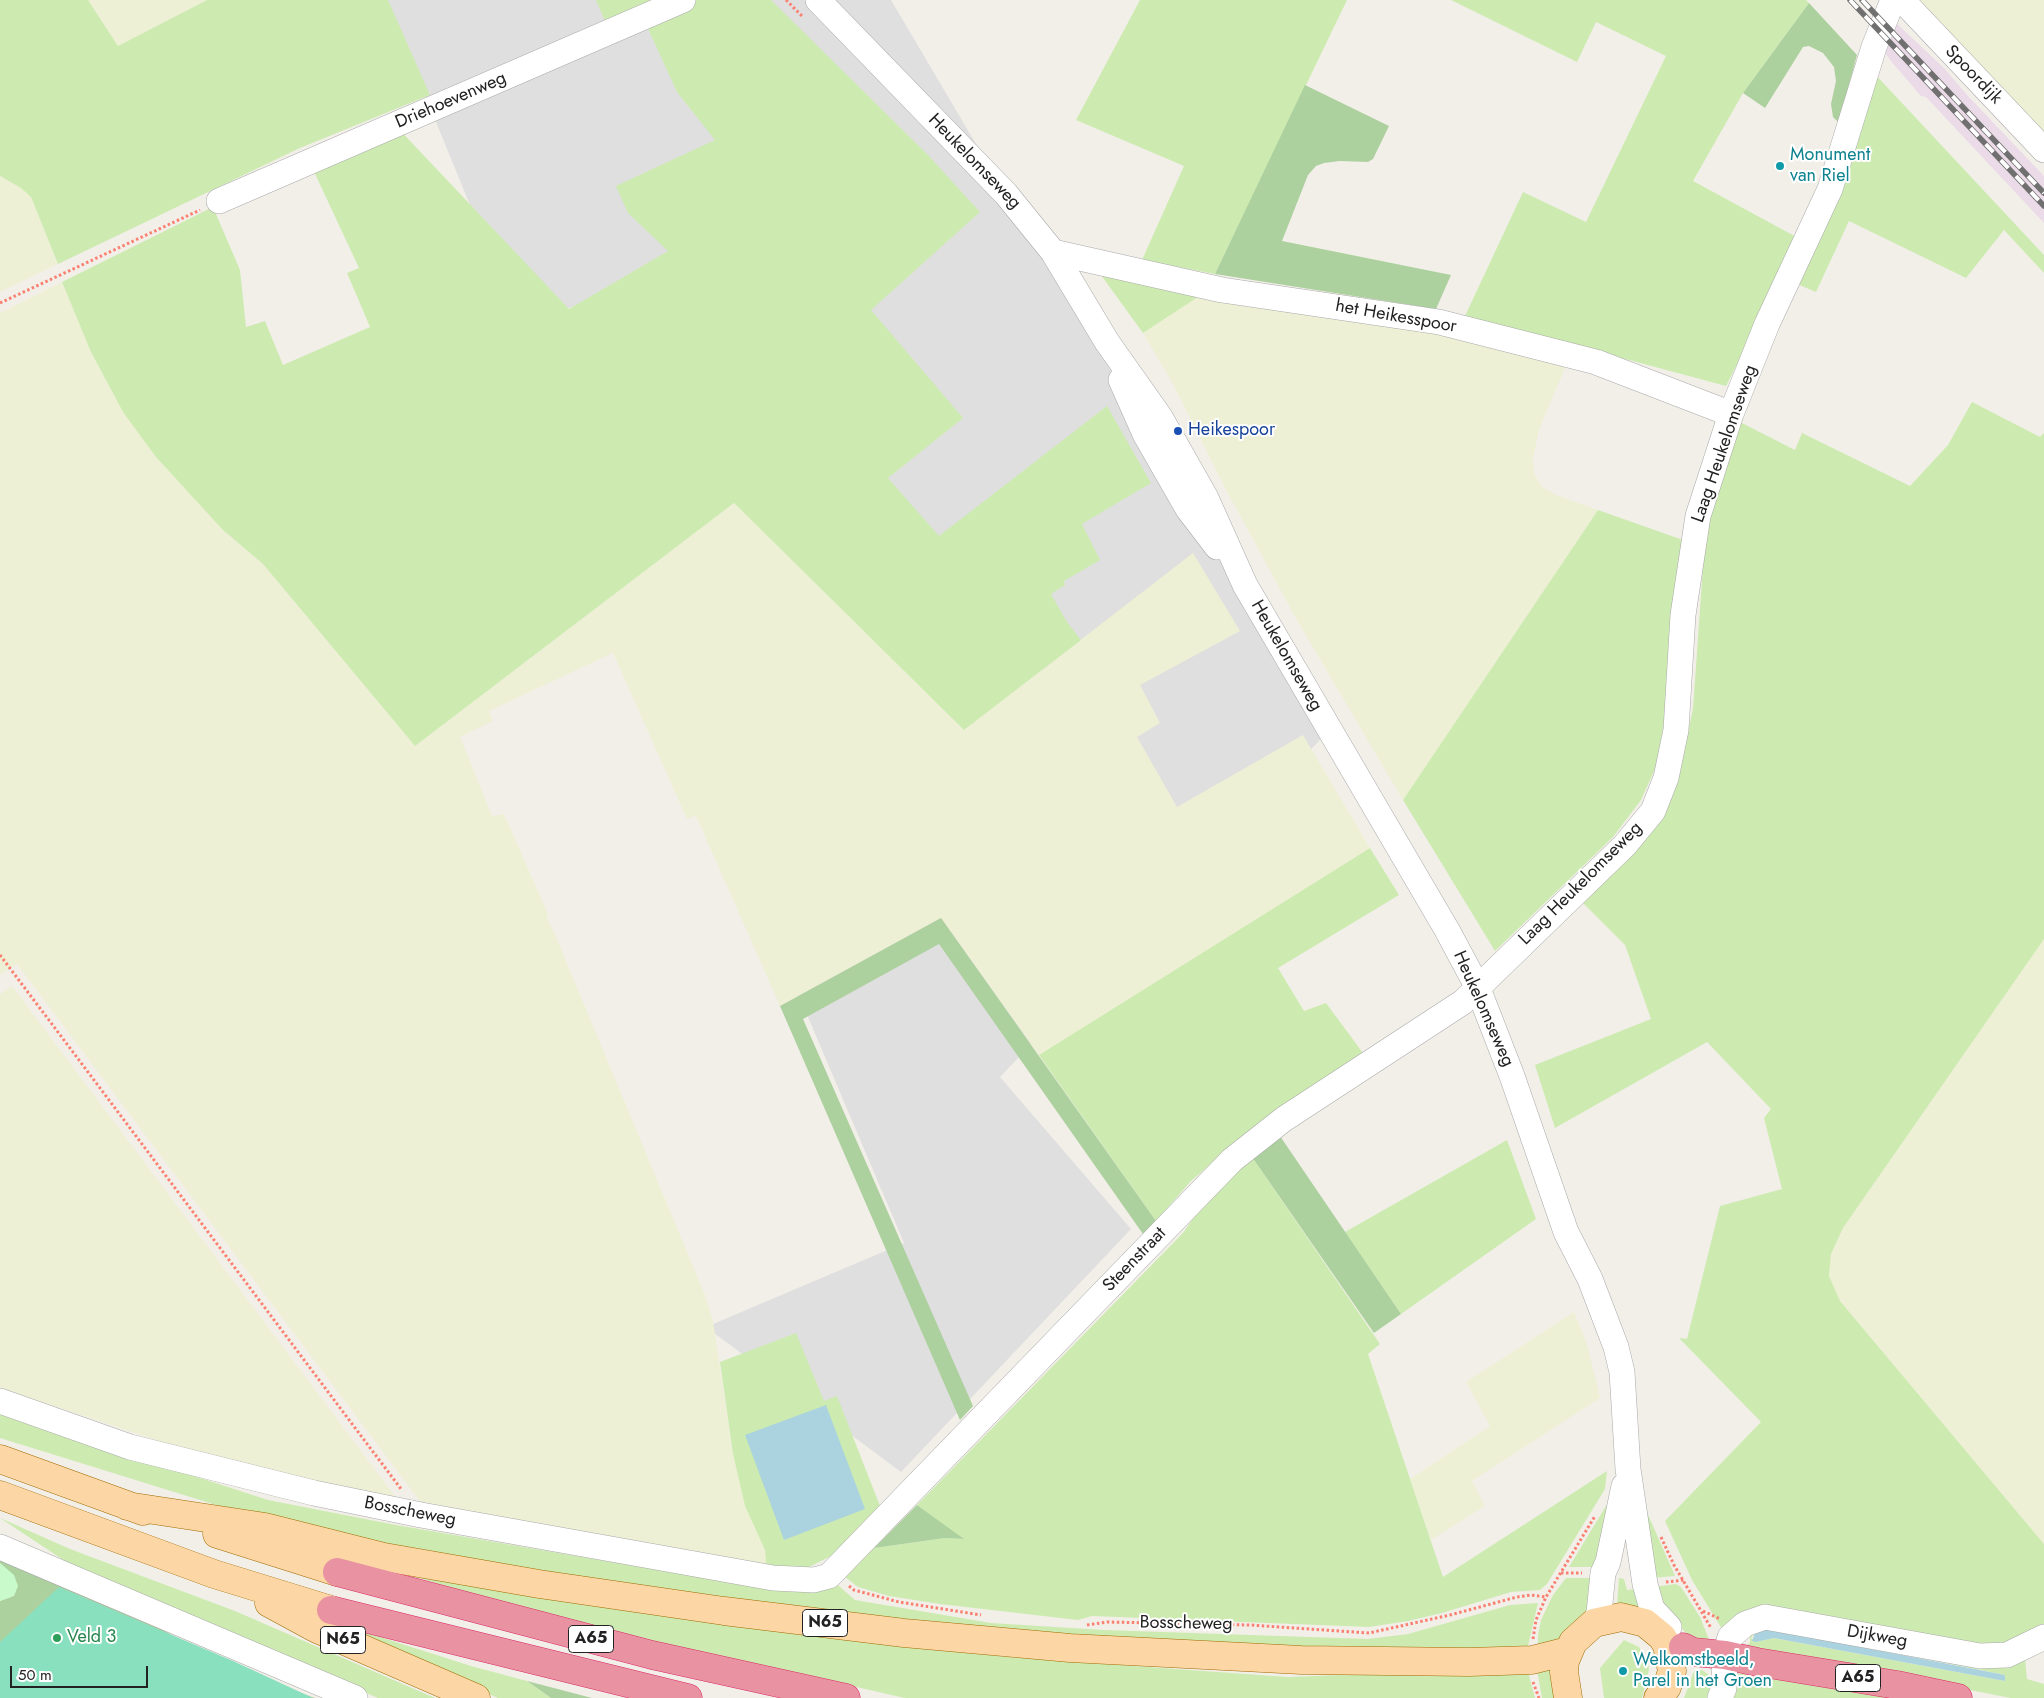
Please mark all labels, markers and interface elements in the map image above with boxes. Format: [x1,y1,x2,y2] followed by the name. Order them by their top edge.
[1940,41,2006,109] street label: Spoordijk
[392,68,510,134] street label: Driehoevenweg
[923,110,1025,214] street label: Heukelomseweg
[1790,145,1870,188] place label: Monument van Riel
[1774,160,1786,172] marker: Monument van Riel
[1334,296,1458,338] street label: het Heikesspoor
[1688,362,1762,526] street label: Laag Heukelomseweg
[1188,420,1275,442] place label: Heikespoor
[1172,425,1184,437] marker: Heikespoor
[1246,597,1326,715] street label: Heukelomseweg
[1515,818,1647,950] street label: Laag Heukelomseweg
[1448,948,1518,1070] street label: Heukelomseweg
[1099,1223,1171,1297] street label: Steenstraat
[362,1493,458,1531] street label: Bosscheweg
[802,1610,848,1636] road number: N65
[1139,1612,1233,1636] street label: Bosscheweg
[1845,1621,1909,1653] street label: Dijkweg
[320,1626,366,1654] road number: N65
[568,1626,614,1652] road number: A65
[67,1627,116,1649] place label: Veld 3
[51,1632,63,1644] marker: Veld 3
[1633,1650,1772,1692] place label: Welkomstbeeld, Parel in het Groen
[12,1656,150,1688] scale bar
[18,1664,52,1686] text: 50 m
[1617,1665,1629,1677] marker: Welkomstbeeld, Parel in het Groen
[1836,1665,1880,1692] road number: A65

